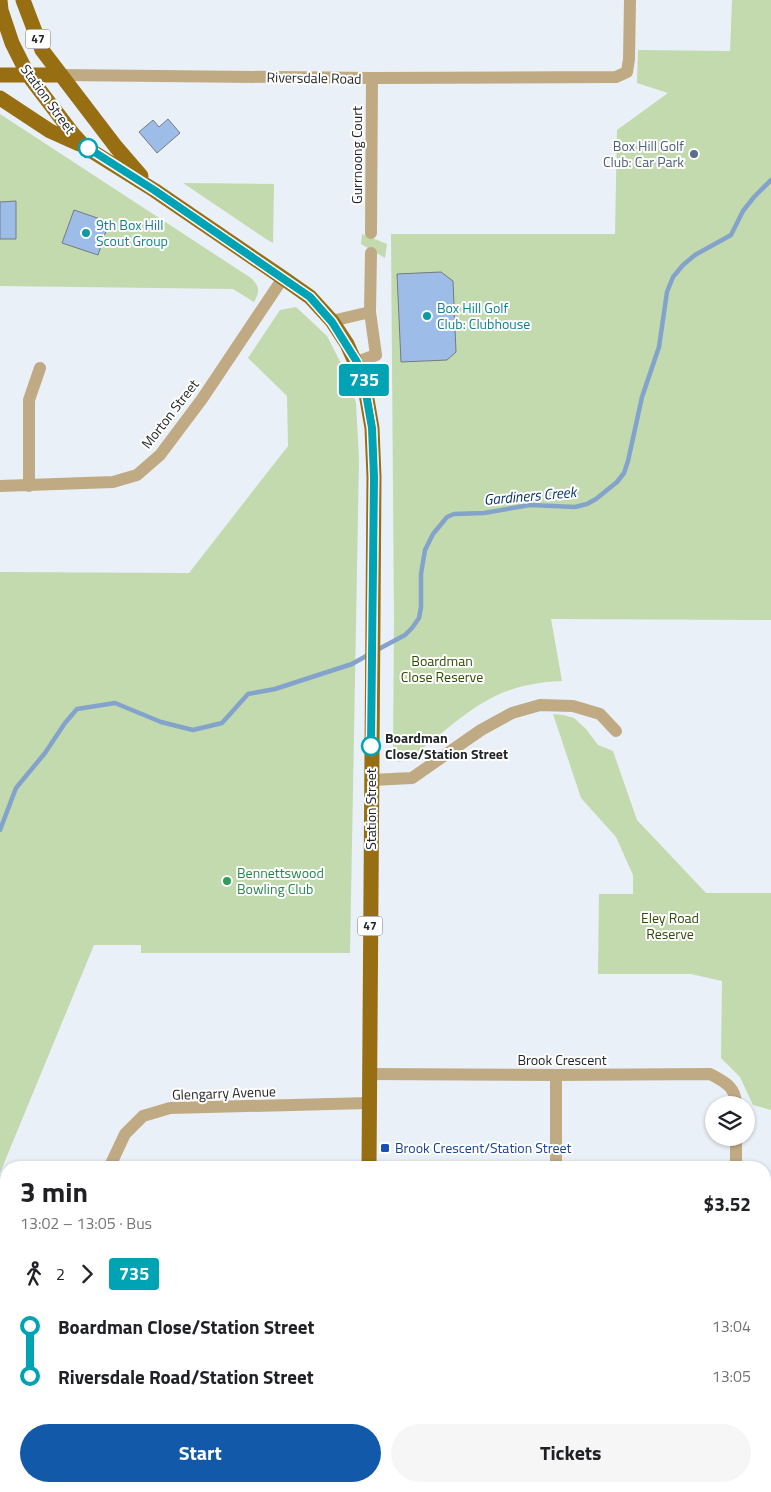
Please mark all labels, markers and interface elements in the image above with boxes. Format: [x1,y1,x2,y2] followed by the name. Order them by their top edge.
[26,30,50,48] road number: 47
[16,60,81,138] street label: Station Street
[266,66,362,89] street label: Riversdale Road
[346,106,367,204] street label: Gurrnoong Court
[603,135,684,172] place label: Box Hill Golf Club: Car Park
[78,138,98,158] unlabelled marker
[688,148,700,160] marker: Box Hill Golf Club: Car Park
[96,214,168,251] place label: 9th Box Hill Scout Group
[80,227,92,239] marker: 9th Box Hill Scout Group
[437,297,530,334] place label: Box Hill Golf Club: Clubhouse
[421,310,433,322] marker: Box Hill Golf Club: Clubhouse
[335,364,393,396] line badge: 735
[349,366,379,393] text: 735
[136,374,203,453] street label: Morton Street
[483,480,579,511] water label: Gardiners Creek
[401,650,483,687] park label: Boardman Close Reserve
[385,727,508,764] place label: Boardman Close/Station Street
[361,736,381,756] marker: Boardman Close/Station Street
[360,768,381,850] street label: Station Street
[237,862,324,899] place label: Bennettswood Bowling Club
[221,875,233,887] marker: Bennettswood Bowling Club
[641,907,699,944] park label: Eley Road Reserve
[358,916,382,936] road number: 47
[517,1049,607,1070] street label: Brook Crescent
[172,1080,276,1105] street label: Glengarry Avenue
[705,1096,755,1146] map controls
[705,1096,755,1146] button: layers
[395,1137,572,1158] place label: Brook Crescent/Station Street
[379,1142,391,1154] marker: Brook Crescent/Station Street
[20,1170,88,1213] text: 3 min
[704,1189,751,1218] text: $3.52
[20,1211,152,1235] text: 13:02 – 13:05 · Bus
[20,1260,48,1288] icon: walk
[73,1260,101,1288] icon: forward
[119,1260,149,1287] text: 735
[56,1262,65,1286] text: 2
[58,1312,314,1341] text: Boardman Close/Station Street
[712,1314,751,1338] text: 13:04
[58,1362,314,1391] text: Riversdale Road/Station Street
[712,1364,751,1388] text: 13:05
[20,1424,381,1482] button: Start
[391,1424,751,1482] button: Tickets

